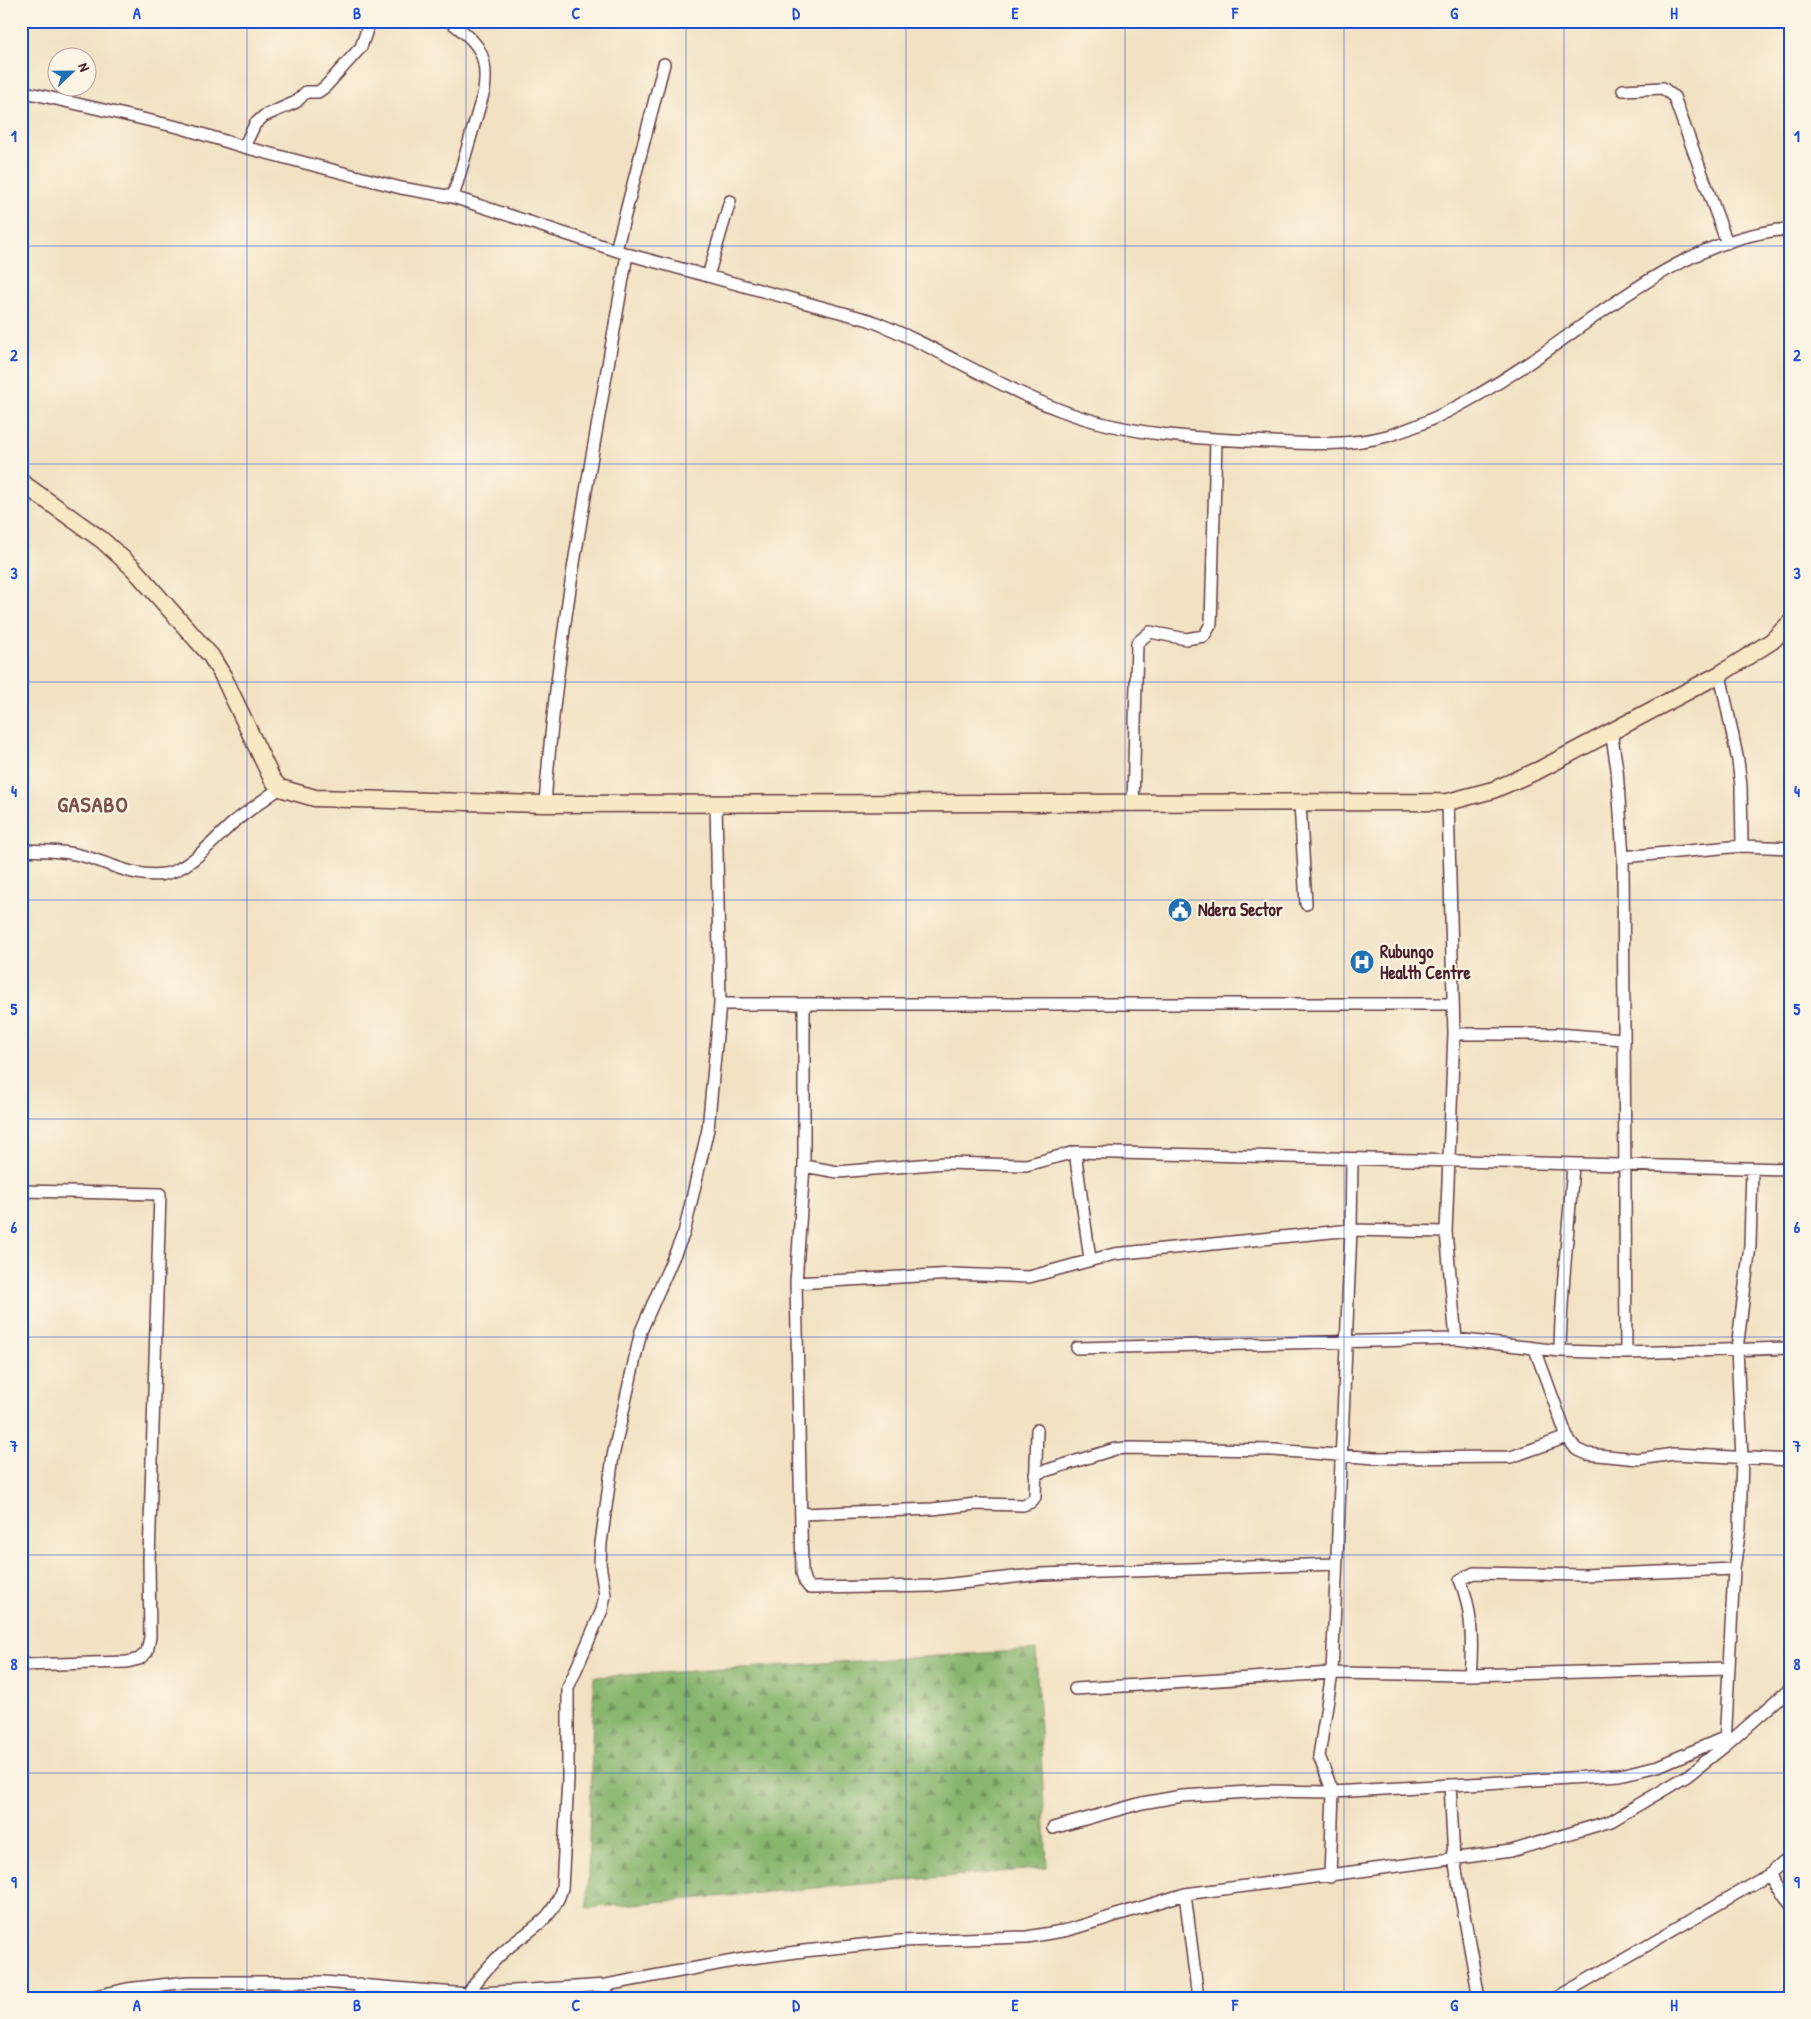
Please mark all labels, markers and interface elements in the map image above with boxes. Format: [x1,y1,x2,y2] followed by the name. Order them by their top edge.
[133,2,141,24] text: A
[353,2,361,24] text: B
[572,2,581,24] text: C
[792,2,800,24] text: D
[1011,2,1019,24] text: E
[1231,2,1239,24] text: F
[1450,2,1458,24] text: G
[1670,2,1678,24] text: H
[48,48,98,98] north arrow
[74,60,95,74] text: N
[11,125,17,147] text: 1
[1794,125,1800,147] text: 1
[10,344,18,366] text: 2
[1793,344,1801,366] text: 2
[10,562,18,584] text: 3
[1793,562,1801,584] text: 3
[11,780,17,802] text: 4
[1794,780,1800,802] text: 4
[57,789,129,819] district label: GASABO
[1167,897,1193,923] public building icon: Ndera Sector
[1198,897,1283,922] place label: Ndera Sector
[1380,939,1472,985] place label: Rubungo Health Centre
[1349,949,1375,975] hospital icon: Rubungo Health Centre
[11,998,18,1020] text: 5
[1794,998,1801,1020] text: 5
[11,1216,18,1238] text: 6
[1794,1216,1801,1238] text: 6
[9,1435,18,1457] text: 7
[1792,1435,1801,1457] text: 7
[11,1653,18,1675] text: 8
[1794,1653,1801,1675] text: 8
[11,1871,17,1893] text: 9
[1794,1871,1800,1893] text: 9
[133,1994,141,2016] text: A
[353,1994,361,2016] text: B
[572,1994,581,2016] text: C
[792,1994,800,2016] text: D
[1011,1994,1019,2016] text: E
[1231,1994,1239,2016] text: F
[1450,1994,1458,2016] text: G
[1670,1994,1678,2016] text: H

